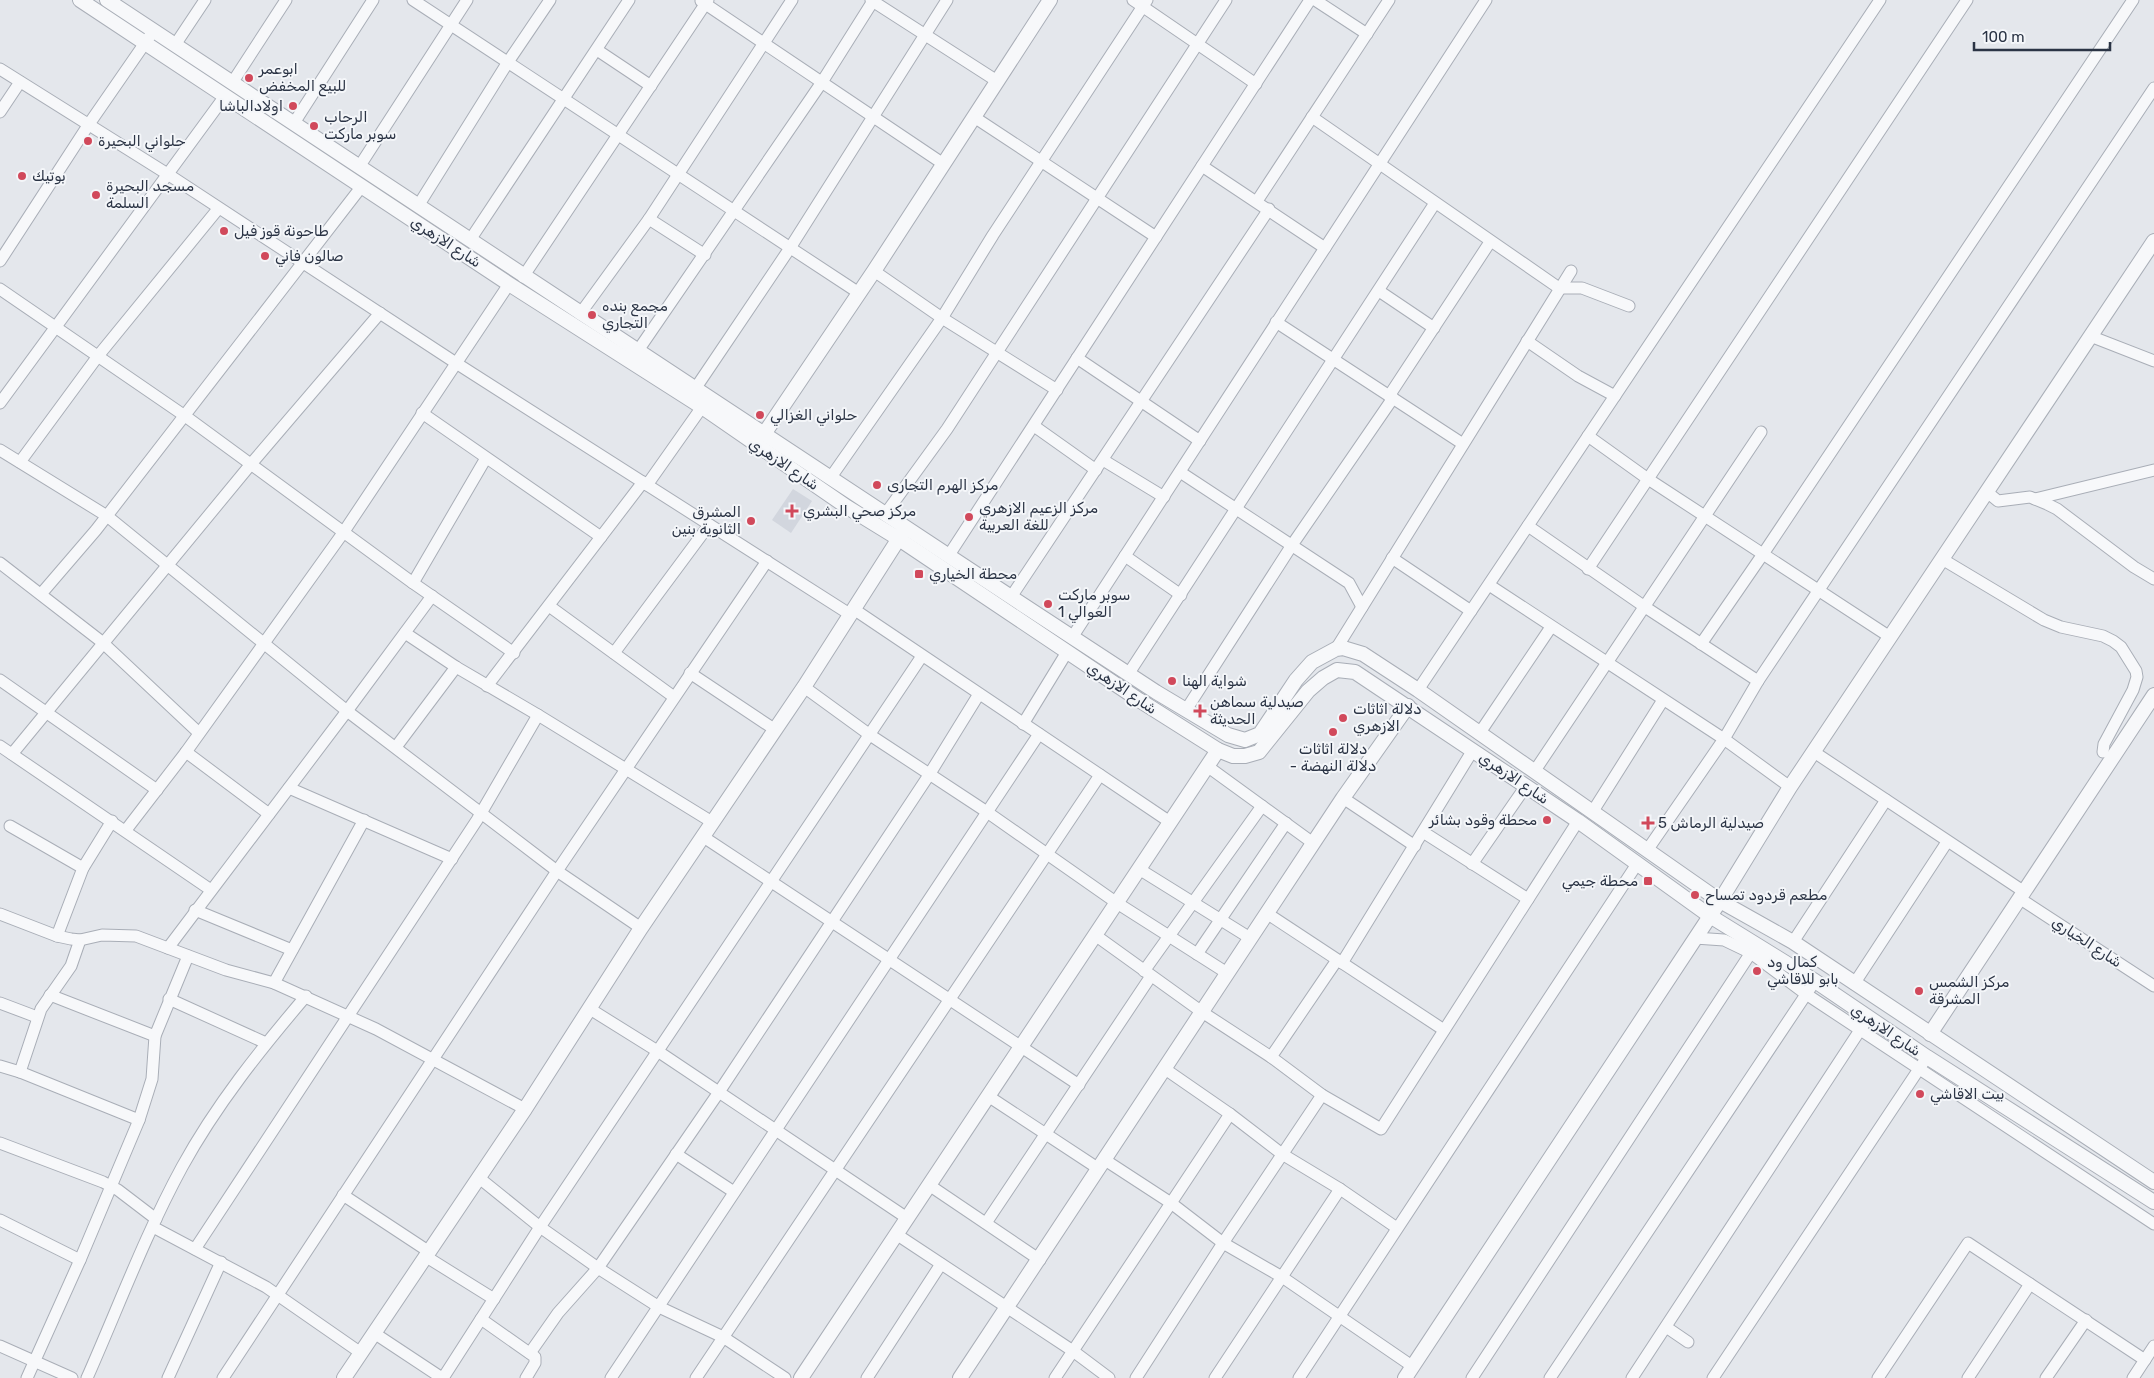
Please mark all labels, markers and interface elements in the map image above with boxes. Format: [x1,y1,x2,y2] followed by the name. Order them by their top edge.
[1974,20,2110,52] scale bar
[1982,28,2024,46] text: 100 m
[258,60,346,97] place label: ابوعمر للبيع المخفض
[243,72,255,84] marker: ابوعمر للبيع المخفض
[219,97,283,116] place label: اولادالباشا
[287,100,299,112] marker: اولادالباشا
[324,108,396,143] place label: الرحاب سوبر ماركت
[308,120,320,132] marker: الرحاب سوبر ماركت
[98,132,186,153] place label: حلواني البحيرة
[82,135,94,147] marker: حلواني البحيرة
[32,167,66,185] place label: بوتيك
[16,170,28,182] marker: بوتيك
[106,177,194,212] place label: مسجد البحيرة السلمة
[90,189,102,201] marker: مسجد البحيرة السلمة
[406,213,485,273] street label: شارع الازهري
[234,222,329,240] place label: طاحونة قوز فيل
[218,225,230,237] marker: طاحونة قوز فيل
[275,247,343,268] place label: صالون فاني
[259,250,271,262] marker: صالون فاني
[602,297,668,333] place label: مجمع بنده التجاري
[586,309,598,321] marker: مجمع بنده التجاري
[770,406,857,427] place label: حلواني الغزالي
[754,409,766,421] marker: حلواني الغزالي
[744,434,822,496] street label: شارع الازهري
[887,476,998,495] place label: مركز الهرم التجارى
[871,479,883,491] marker: مركز الهرم التجارى
[979,499,1098,534] place label: مركز الزعيم الازهري للغة العربية
[803,502,916,523] place label: مركز صحي البشري
[672,503,741,538] place label: المشرق الثانوية بنين
[785,504,799,518] marker: مركز صحي البشري
[963,511,975,523] marker: مركز الزعيم الازهري للغة العربية
[745,515,757,527] marker: المشرق الثانوية بنين
[929,565,1017,584] place label: محطة الخياري
[913,568,925,580] marker: محطة الخياري
[1058,586,1130,624] place label: سوبر ماركت العوالي 1
[1042,598,1054,610] marker: سوبر ماركت العوالي 1
[1082,658,1160,720] street label: شارع الازهري
[1182,672,1247,690] place label: شواية الهنا
[1166,675,1178,687] marker: شواية الهنا
[1210,693,1304,728] place label: صيدلية سماهن الحديثة
[1353,700,1422,736] place label: دلالة اثاثات الازهري
[1194,705,1206,717] marker: صيدلية سماهن الحديثة
[1337,712,1349,724] marker: دلالة اثاثات الازهري
[1327,726,1339,738] marker: دلالة اثاثات - دلالة النهضة
[1290,740,1376,775] place label: دلالة اثاثات - دلالة النهضة
[1474,748,1552,810] street label: شارع الازهري
[1428,811,1537,830] place label: محطة وقود بشائر
[1541,814,1553,826] marker: محطة وقود بشائر
[1658,814,1764,832] place label: صيدلية الرماش 5
[1642,817,1654,829] marker: صيدلية الرماش 5
[1562,872,1638,893] place label: محطة جيمي
[1642,875,1654,887] marker: محطة جيمي
[1705,886,1827,906] place label: مطعم قردود تمساح
[1689,889,1701,901] marker: مطعم قردود تمساح
[2048,913,2125,973] street label: شارع الخياري
[1767,953,1839,991] place label: كمال ود بابو للاقاشي
[1751,965,1763,977] marker: كمال ود بابو للاقاشي
[1929,973,2009,1008] place label: مركز الشمس المشرقة
[1913,985,1925,997] marker: مركز الشمس المشرقة
[1846,1000,1924,1062] street label: شارع الازهري
[1930,1085,2004,1106] place label: بيت الاقاشي
[1914,1088,1926,1100] marker: بيت الاقاشي

